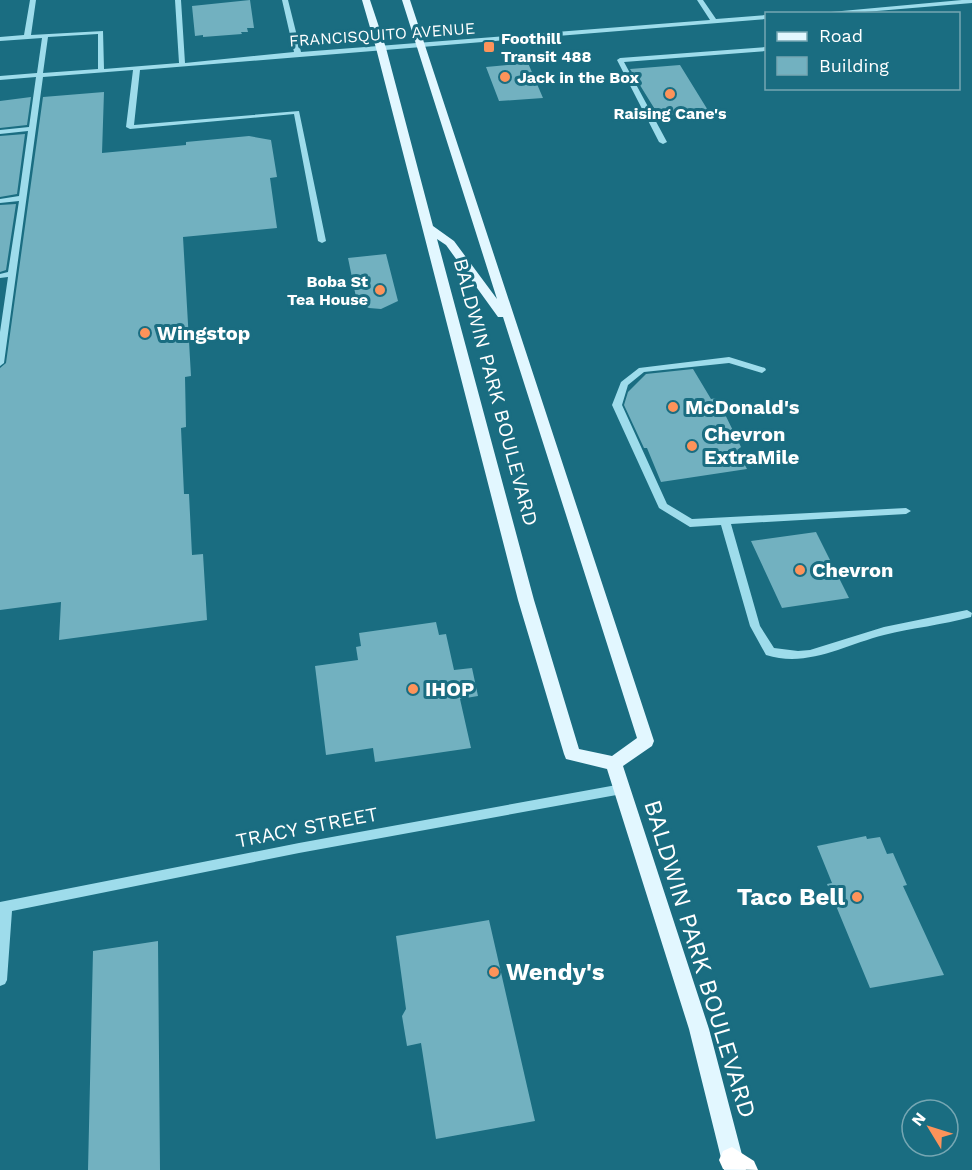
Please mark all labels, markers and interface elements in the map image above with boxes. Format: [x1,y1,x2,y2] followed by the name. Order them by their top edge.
[765,12,960,90] legend
[288,19,476,50] street label: FRANCISQUITO AVENUE
[819,25,863,46] text: Road
[501,29,592,66] place label: Foothill Transit 488
[482,40,496,54] marker: Foothill Transit 488
[819,55,889,76] text: Building
[517,68,639,87] place label: Jack in the Box
[498,70,512,84] marker: Jack in the Box
[663,87,677,101] marker: Raising Cane's
[614,104,727,123] place label: Raising Cane's
[449,256,543,528] street label: BALDWIN PARK BOULEVARD
[287,272,368,309] place label: Boba St Tea House
[373,283,387,297] marker: Boba St Tea House
[157,321,250,345] place label: Wingstop
[138,326,152,340] marker: Wingstop
[685,395,800,419] place label: McDonald's
[666,400,680,414] marker: McDonald's
[704,422,799,469] place label: Chevron ExtraMile
[685,439,699,453] marker: Chevron ExtraMile
[812,558,893,582] place label: Chevron
[793,563,807,577] marker: Chevron
[425,677,474,701] place label: IHOP
[406,682,420,696] marker: IHOP
[638,797,762,1121] street label: BALDWIN PARK BOULEVARD
[234,801,380,853] street label: TRACY STREET
[737,883,845,911] place label: Taco Bell
[850,890,864,904] marker: Taco Bell
[506,958,605,986] place label: Wendy's
[487,965,501,979] marker: Wendy's
[900,1098,960,1158] north arrow
[907,1109,930,1130] text: N

